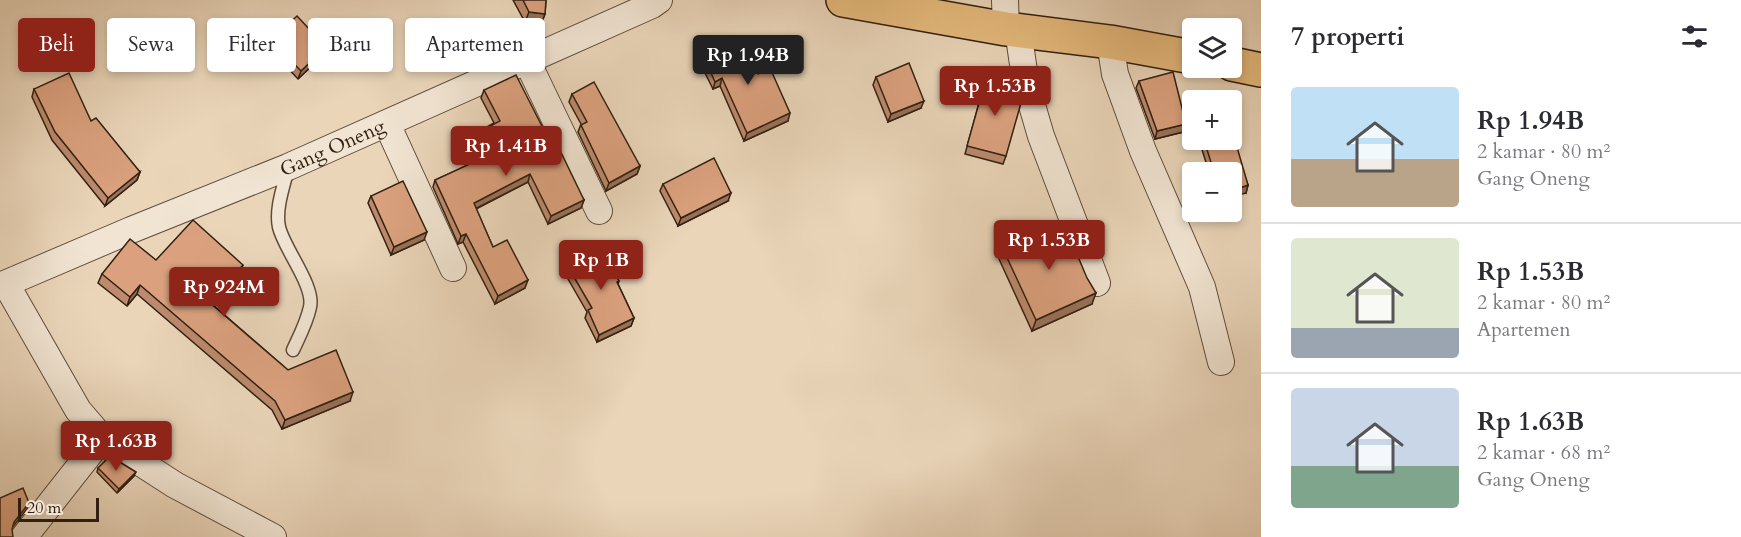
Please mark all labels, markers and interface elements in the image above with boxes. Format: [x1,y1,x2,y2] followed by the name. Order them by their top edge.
[18,18,95,72] chip: Beli
[107,18,195,72] chip: Sewa
[207,18,296,72] chip: Filter
[308,18,393,72] chip: Baru
[405,18,545,72] chip: Apartemen
[1182,18,1242,222] map controls
[1182,18,1242,78] button: layers
[1291,19,1404,54] text: 7 properti
[1678,20,1711,53] icon: filters
[686,35,810,86] pin: Rp 1.94B
[707,41,789,68] text: Rp 1.94B
[933,66,1057,117] pin: Rp 1.53B
[954,72,1036,99] text: Rp 1.53B
[1182,90,1242,150] button: +
[1477,103,1584,138] text: Rp 1.94B
[1339,111,1411,183] icon: home
[276,112,390,183] street label: Gang Oneng
[444,126,568,177] pin: Rp 1.41B
[465,132,547,159] text: Rp 1.41B
[1477,138,1610,165] text: 2 kamar · 80 m²
[1182,162,1242,222] button: −
[1477,165,1590,192] text: Gang Oneng
[987,220,1111,271] pin: Rp 1.53B
[1008,226,1090,253] text: Rp 1.53B
[559,240,643,291] pin: Rp 1B
[573,246,629,273] text: Rp 1B
[1477,254,1584,289] text: Rp 1.53B
[1339,262,1411,334] icon: home
[169,267,279,318] pin: Rp 924M
[183,273,265,300] text: Rp 924M
[1477,289,1610,316] text: 2 kamar · 80 m²
[1477,316,1571,343] text: Apartemen
[1477,404,1584,439] text: Rp 1.63B
[1339,412,1411,484] icon: home
[54,421,178,472] pin: Rp 1.63B
[75,427,157,454] text: Rp 1.63B
[1477,439,1610,466] text: 2 kamar · 68 m²
[1477,466,1590,493] text: Gang Oneng
[18,495,99,522] scale bar
[27,497,61,519] text: 20 m

